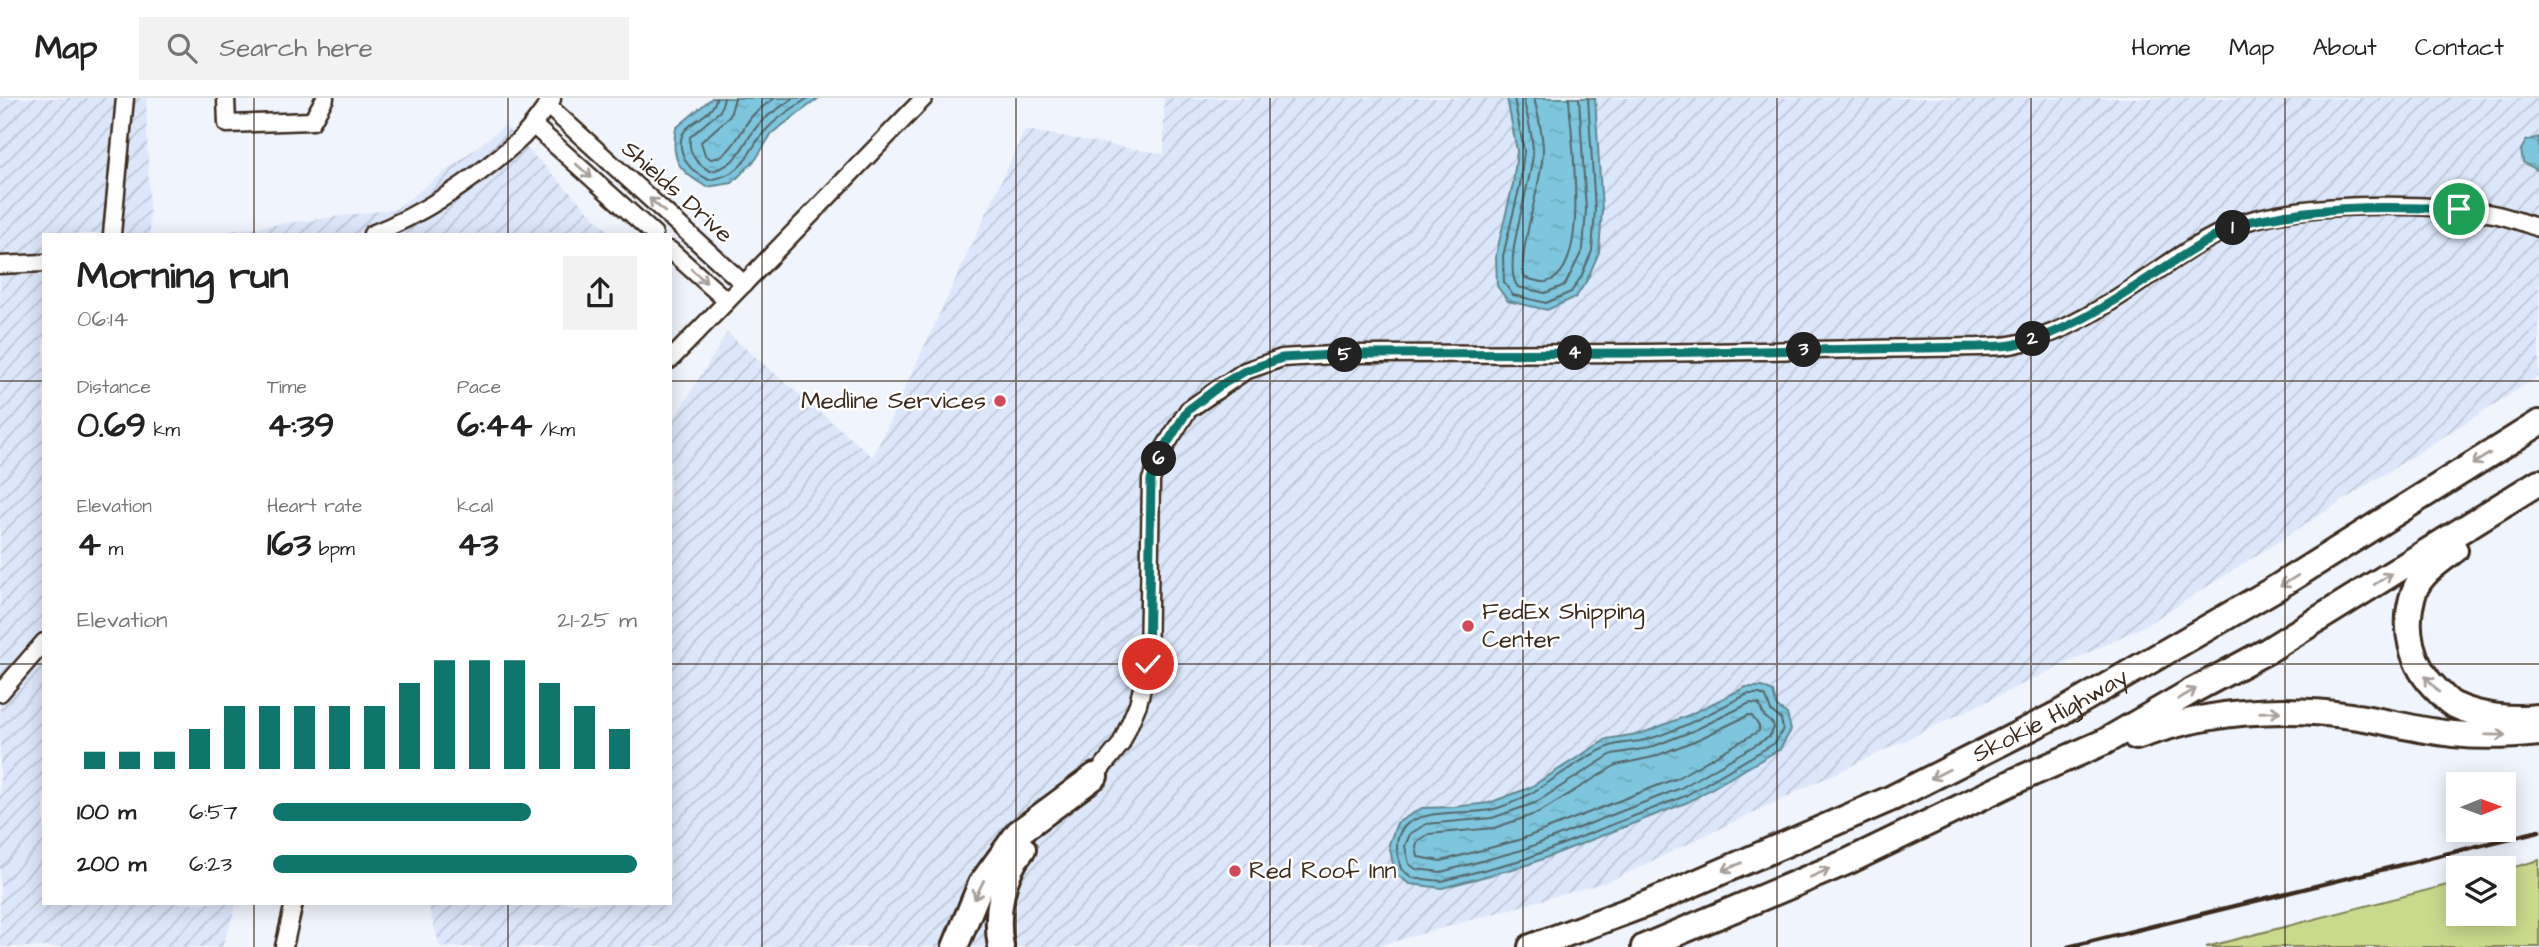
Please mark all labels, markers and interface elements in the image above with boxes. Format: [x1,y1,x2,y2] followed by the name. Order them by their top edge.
[139,17,629,80] search box
[35,25,97,71] text: Map
[163,29,201,67] icon: search
[219,30,373,66] text: Search here
[2131,31,2191,65] text: Home
[2229,31,2274,65] text: Map
[2312,31,2377,65] text: About
[2415,31,2504,65] text: Contact
[614,133,740,251] street label: Shields Drive
[575,163,593,179] one-way arrow
[2429,179,2489,239] pin
[2440,190,2478,228] icon: arrive
[648,197,666,213] one-way arrow
[2216,211,2250,246] pin: 1
[2231,214,2234,241] text: 1
[77,251,289,303] text: Morning run
[563,256,637,330] button: share
[690,267,707,284] one-way arrow
[77,303,128,335] text: 06:14
[2016,322,2050,356] pin: 2
[2027,325,2038,352] text: 2
[1786,332,1822,368] pin: 3
[1558,336,1592,370] pin: 4
[1799,336,1808,363] text: 3
[1328,338,1362,372] pin: 5
[1568,339,1581,366] text: 4
[1338,341,1351,368] text: 5
[77,374,151,401] text: Distance
[267,374,307,401] text: Time
[457,374,501,401] text: Pace
[801,384,986,418] place label: Medline Services
[992,393,1008,409] marker: Medline Services
[77,401,146,450] text: 0.69
[267,401,334,450] text: 4:39
[457,401,532,450] text: 6:44
[146,417,180,444] text: km
[532,417,575,444] text: /km
[1142,442,1176,476] pin: 6
[1153,445,1164,472] text: 6
[2472,453,2492,467] one-way arrow
[77,493,152,520] text: Elevation
[267,493,362,520] text: Heart rate
[457,493,493,520] text: kcal
[77,520,101,569] text: 4
[267,520,311,569] text: 163
[457,520,499,569] text: 43
[101,536,123,563] text: m
[311,536,355,563] text: bpm
[2372,572,2392,586] one-way arrow
[2279,574,2299,588] one-way arrow
[1482,595,1645,657] place label: FedEx Shipping Center
[77,604,168,636] text: Elevation
[557,604,637,636] text: 21–25 m
[1460,618,1476,634] marker: FedEx Shipping Center
[1118,634,1178,694] pin
[1129,645,1167,683] icon: check
[1967,660,2135,771] street label: Skokie Highway
[2424,675,2440,693] one-way arrow
[2176,687,2196,701] one-way arrow
[2258,705,2281,718] one-way arrow
[2484,728,2507,742] one-way arrow
[1930,768,1951,782] one-way arrow
[2446,772,2516,842] north arrow
[2446,772,2516,926] map controls
[77,796,136,828] text: 100 m
[189,796,238,828] text: 6:57
[77,848,146,880] text: 200 m
[189,848,232,880] text: 6:23
[1249,854,1397,888] place label: Red Roof Inn
[2446,856,2516,926] button: layers
[1722,861,1744,874] one-way arrow
[1227,863,1243,879] marker: Red Roof Inn
[1809,866,1830,879] one-way arrow
[971,879,985,900] one-way arrow

